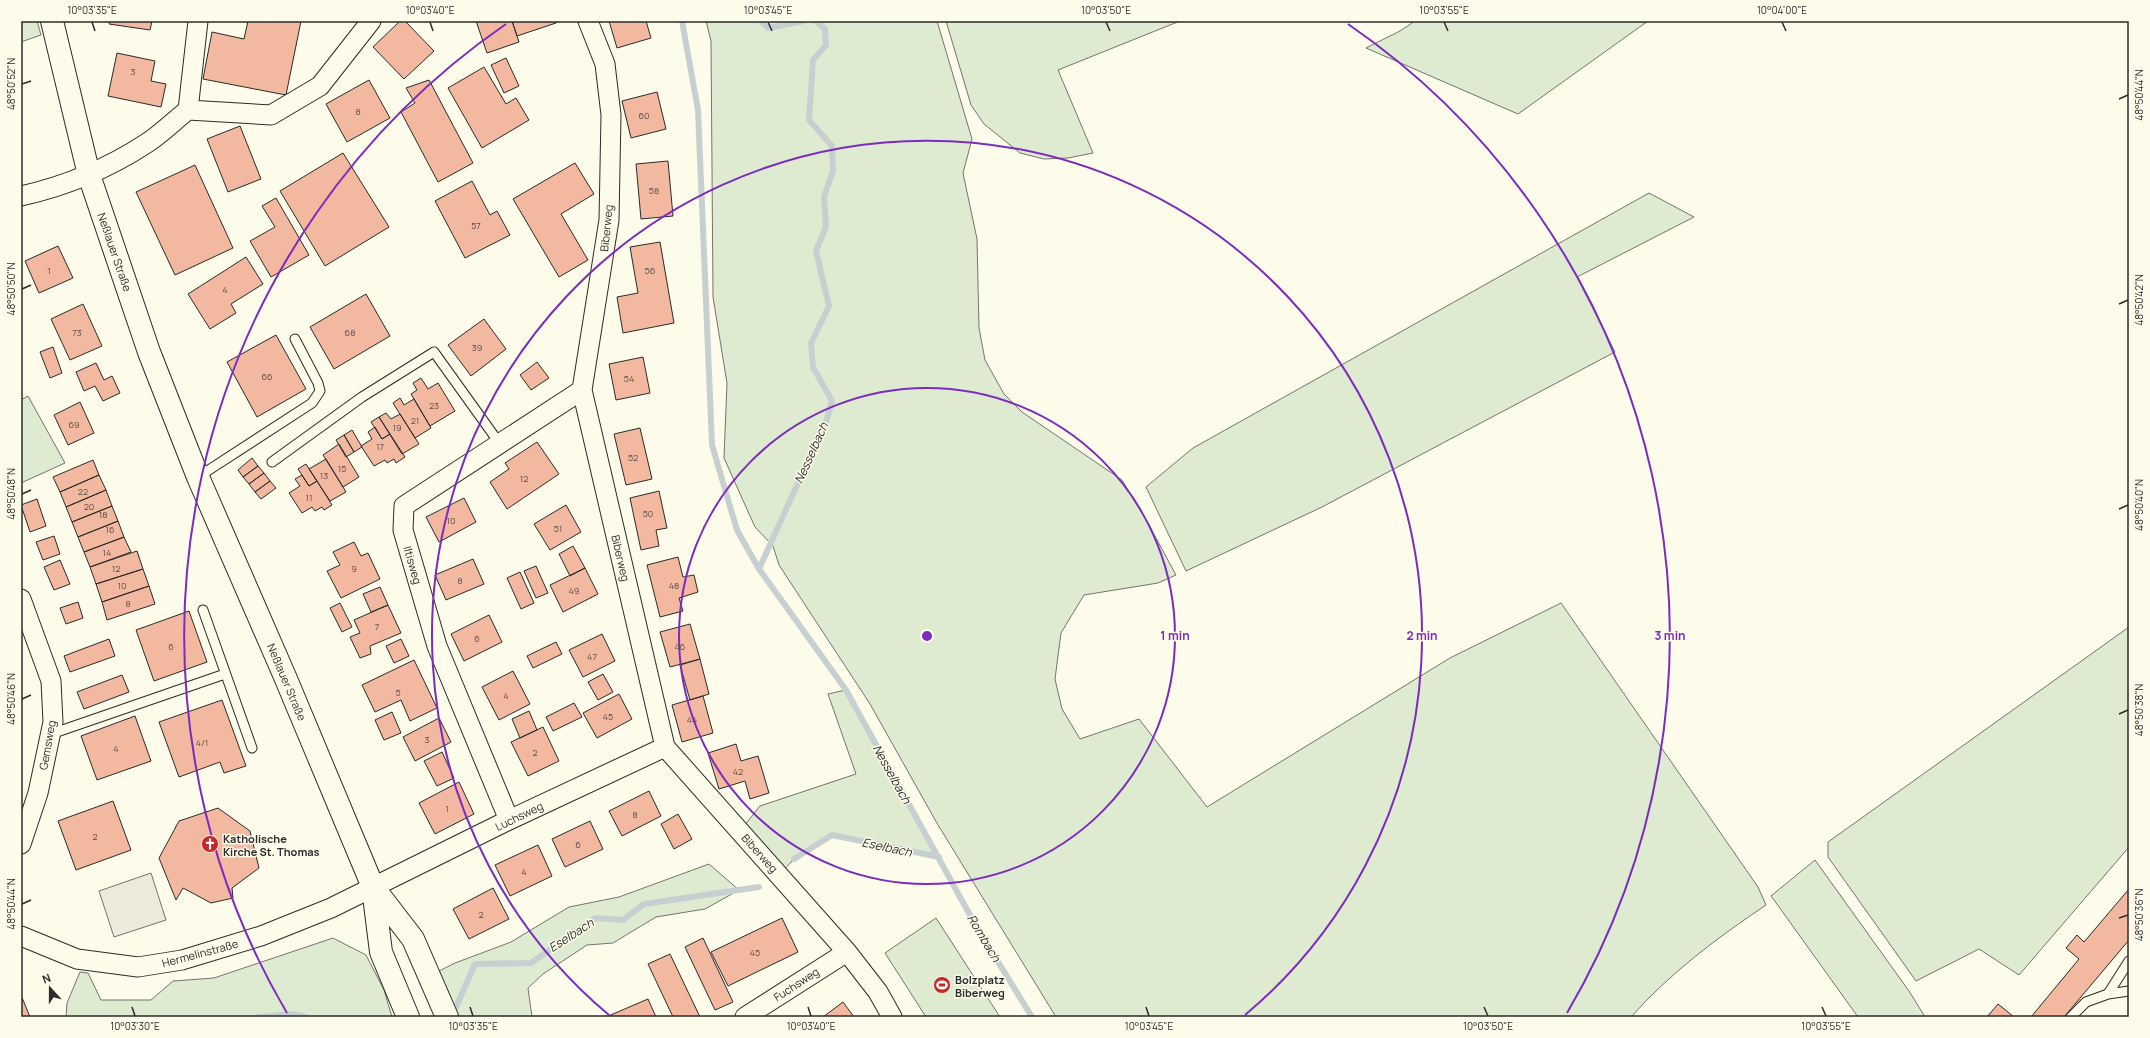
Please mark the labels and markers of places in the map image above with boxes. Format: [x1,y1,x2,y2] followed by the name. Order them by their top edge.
[920,629,934,643] centre of rings
[223,831,320,859] place label: Katholische Kirche St. Thomas
[200,834,220,854] church icon: Katholische Kirche St. Thomas
[955,972,1005,1000] place label: Bolzplatz Biberweg
[932,975,952,995] sports icon: Bolzplatz Biberweg

